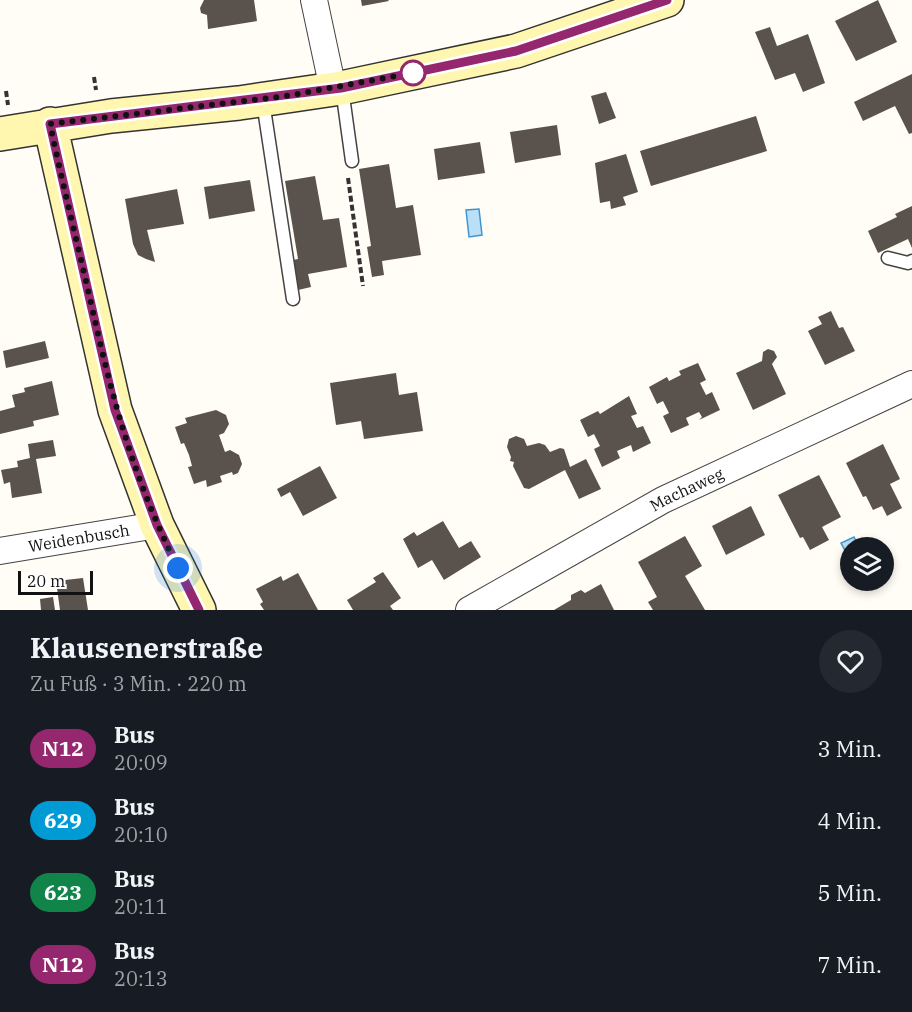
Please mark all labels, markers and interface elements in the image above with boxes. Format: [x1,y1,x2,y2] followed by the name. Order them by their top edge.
[400,60,426,86] unlabelled marker
[646,463,727,515] street label: Machaweg
[27,520,131,556] street label: Weidenbusch
[840,537,894,591] map controls
[840,537,894,591] button: layers
[163,553,193,583] your location
[18,568,93,596] scale bar
[27,571,65,591] text: 20 m
[30,629,263,666] text: Klausenerstraße
[819,630,882,693] button: heart
[30,670,247,697] text: Zu Fuß · 3 Min. · 220 m
[114,720,155,749] text: Bus
[42,734,84,762] text: N12
[817,734,882,763] text: 3 Min.
[114,749,168,776] text: 20:09
[114,792,155,821] text: Bus
[44,806,82,834] text: 629
[817,806,882,835] text: 4 Min.
[114,821,168,848] text: 20:10
[114,864,155,893] text: Bus
[44,878,82,906] text: 623
[817,878,882,907] text: 5 Min.
[114,893,168,920] text: 20:11
[114,936,155,965] text: Bus
[42,950,84,978] text: N12
[817,950,882,979] text: 7 Min.
[114,965,168,992] text: 20:13

